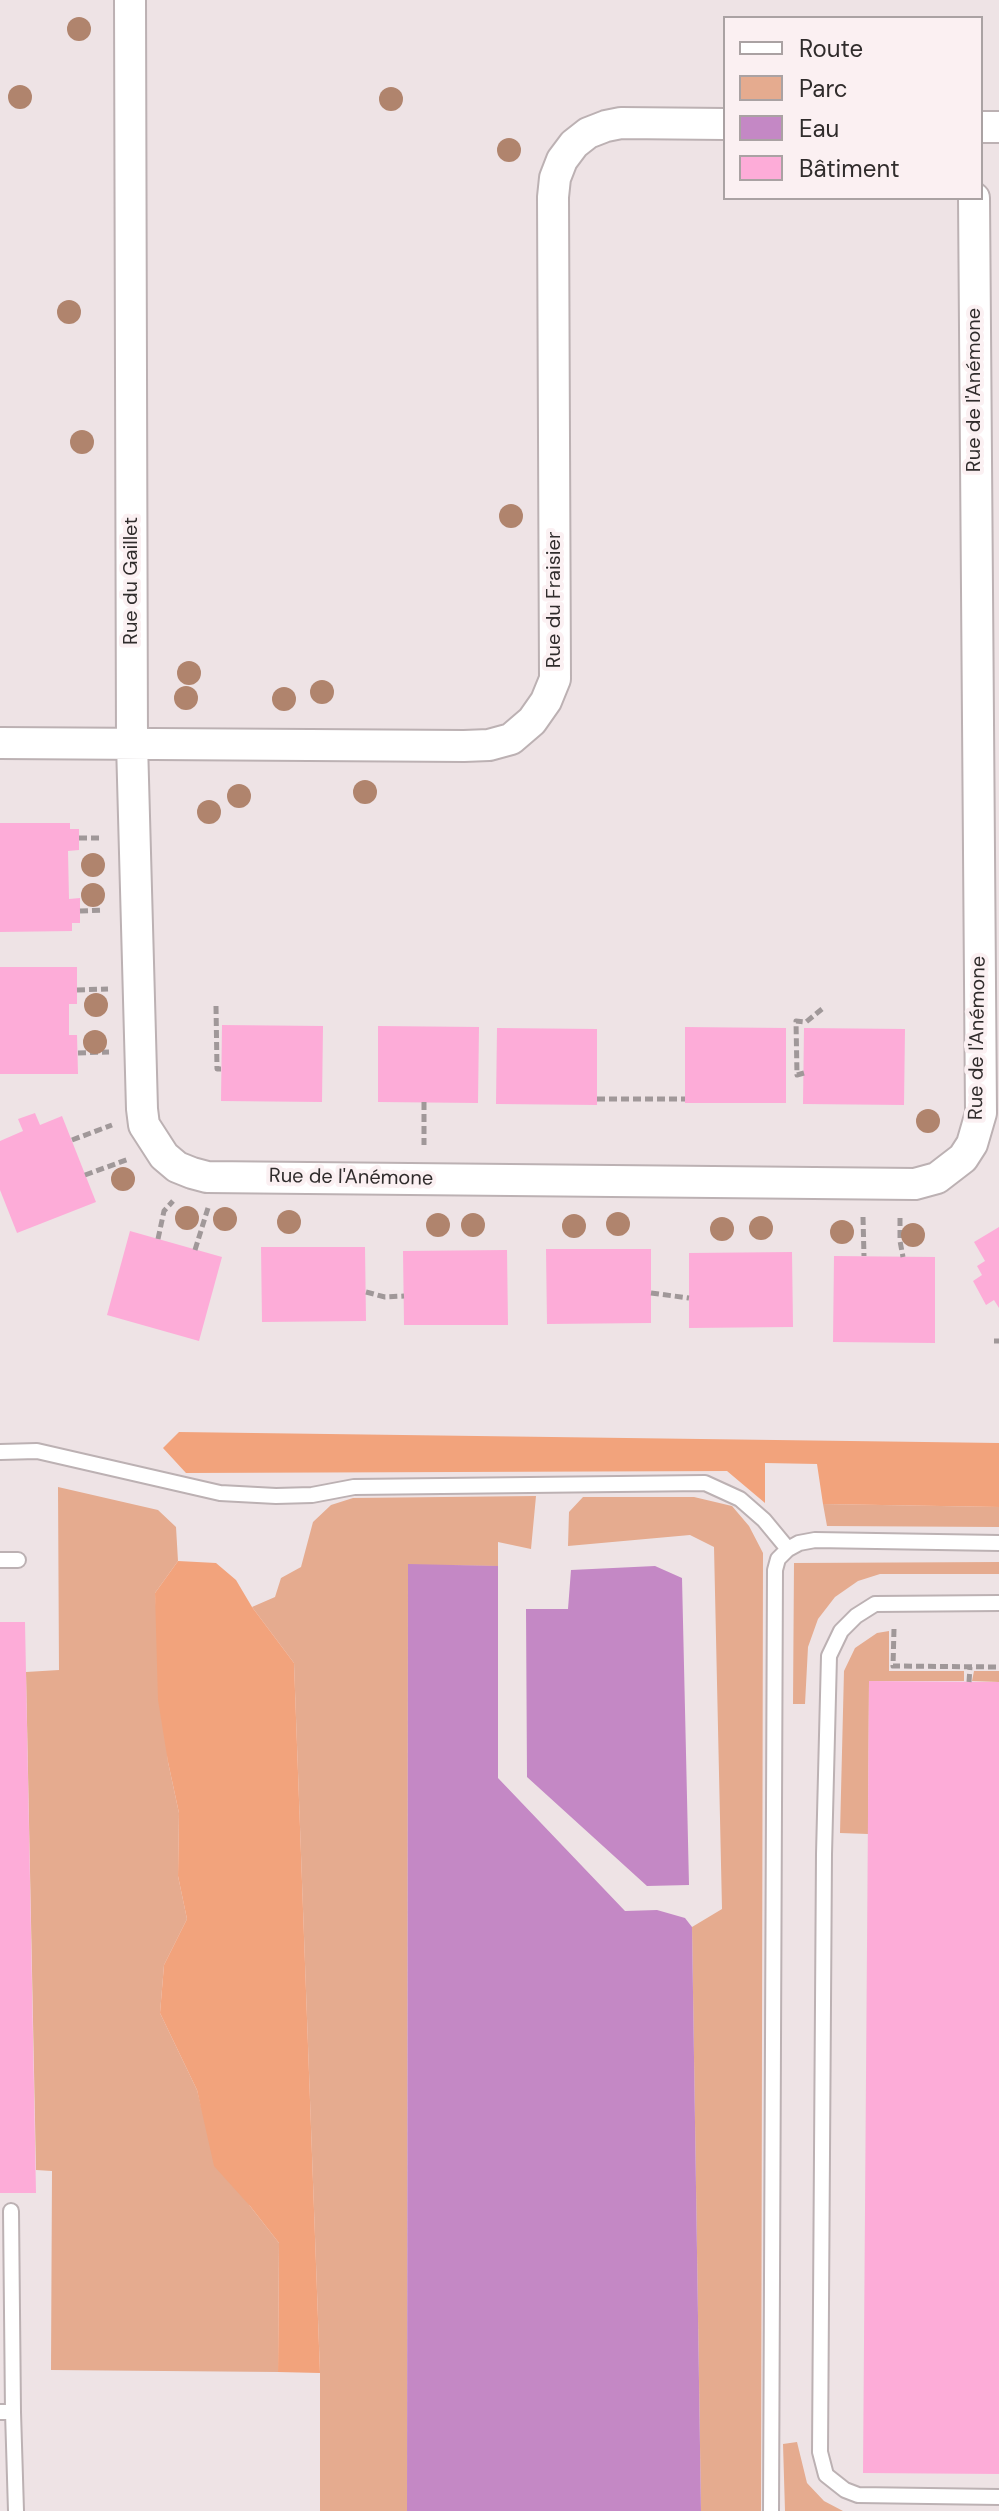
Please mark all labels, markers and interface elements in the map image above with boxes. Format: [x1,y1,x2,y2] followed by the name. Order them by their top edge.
[723,16,983,200] legend
[799,33,863,64] text: Route
[799,73,848,104] text: Parc
[799,113,839,144] text: Eau
[799,153,900,184] text: Bâtiment
[963,308,987,472] street label: Rue de l'Anémone
[120,517,144,645] street label: Rue du Gaillet
[543,532,567,668] street label: Rue du Fraisier
[965,956,991,1120] street label: Rue de l'Anémone
[269,1165,433,1191] street label: Rue de l'Anémone

